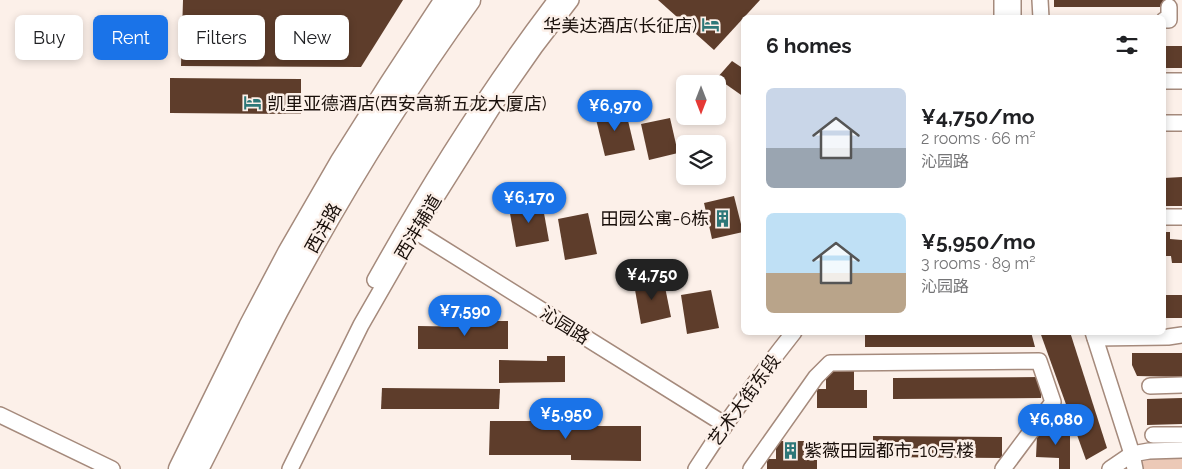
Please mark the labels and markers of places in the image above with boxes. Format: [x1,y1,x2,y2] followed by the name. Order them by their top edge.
[543,15,697,36] place label: 华美达酒店(长征店)
[701,15,721,35] hotel icon: 华美达酒店(长征店)
[574,90,656,132] pin: ¥6,970
[243,93,263,113] hotel icon: 凯里亚德酒店(西安高新五龙大厦店)
[267,93,547,114] place label: 凯里亚德酒店(西安高新五龙大厦店)
[488,182,570,224] pin: ¥6,170
[601,208,709,229] place label: 田园公寓-6栋
[713,208,733,228] building icon: 田园公寓-6栋
[611,258,693,301] pin: ¥4,750
[424,294,506,337] pin: ¥7,590
[525,398,607,440] pin: ¥5,950
[1015,404,1097,446] pin: ¥6,080
[780,440,800,460] building icon: 紫薇田园都市-10号楼
[804,440,974,461] place label: 紫薇田园都市-10号楼

